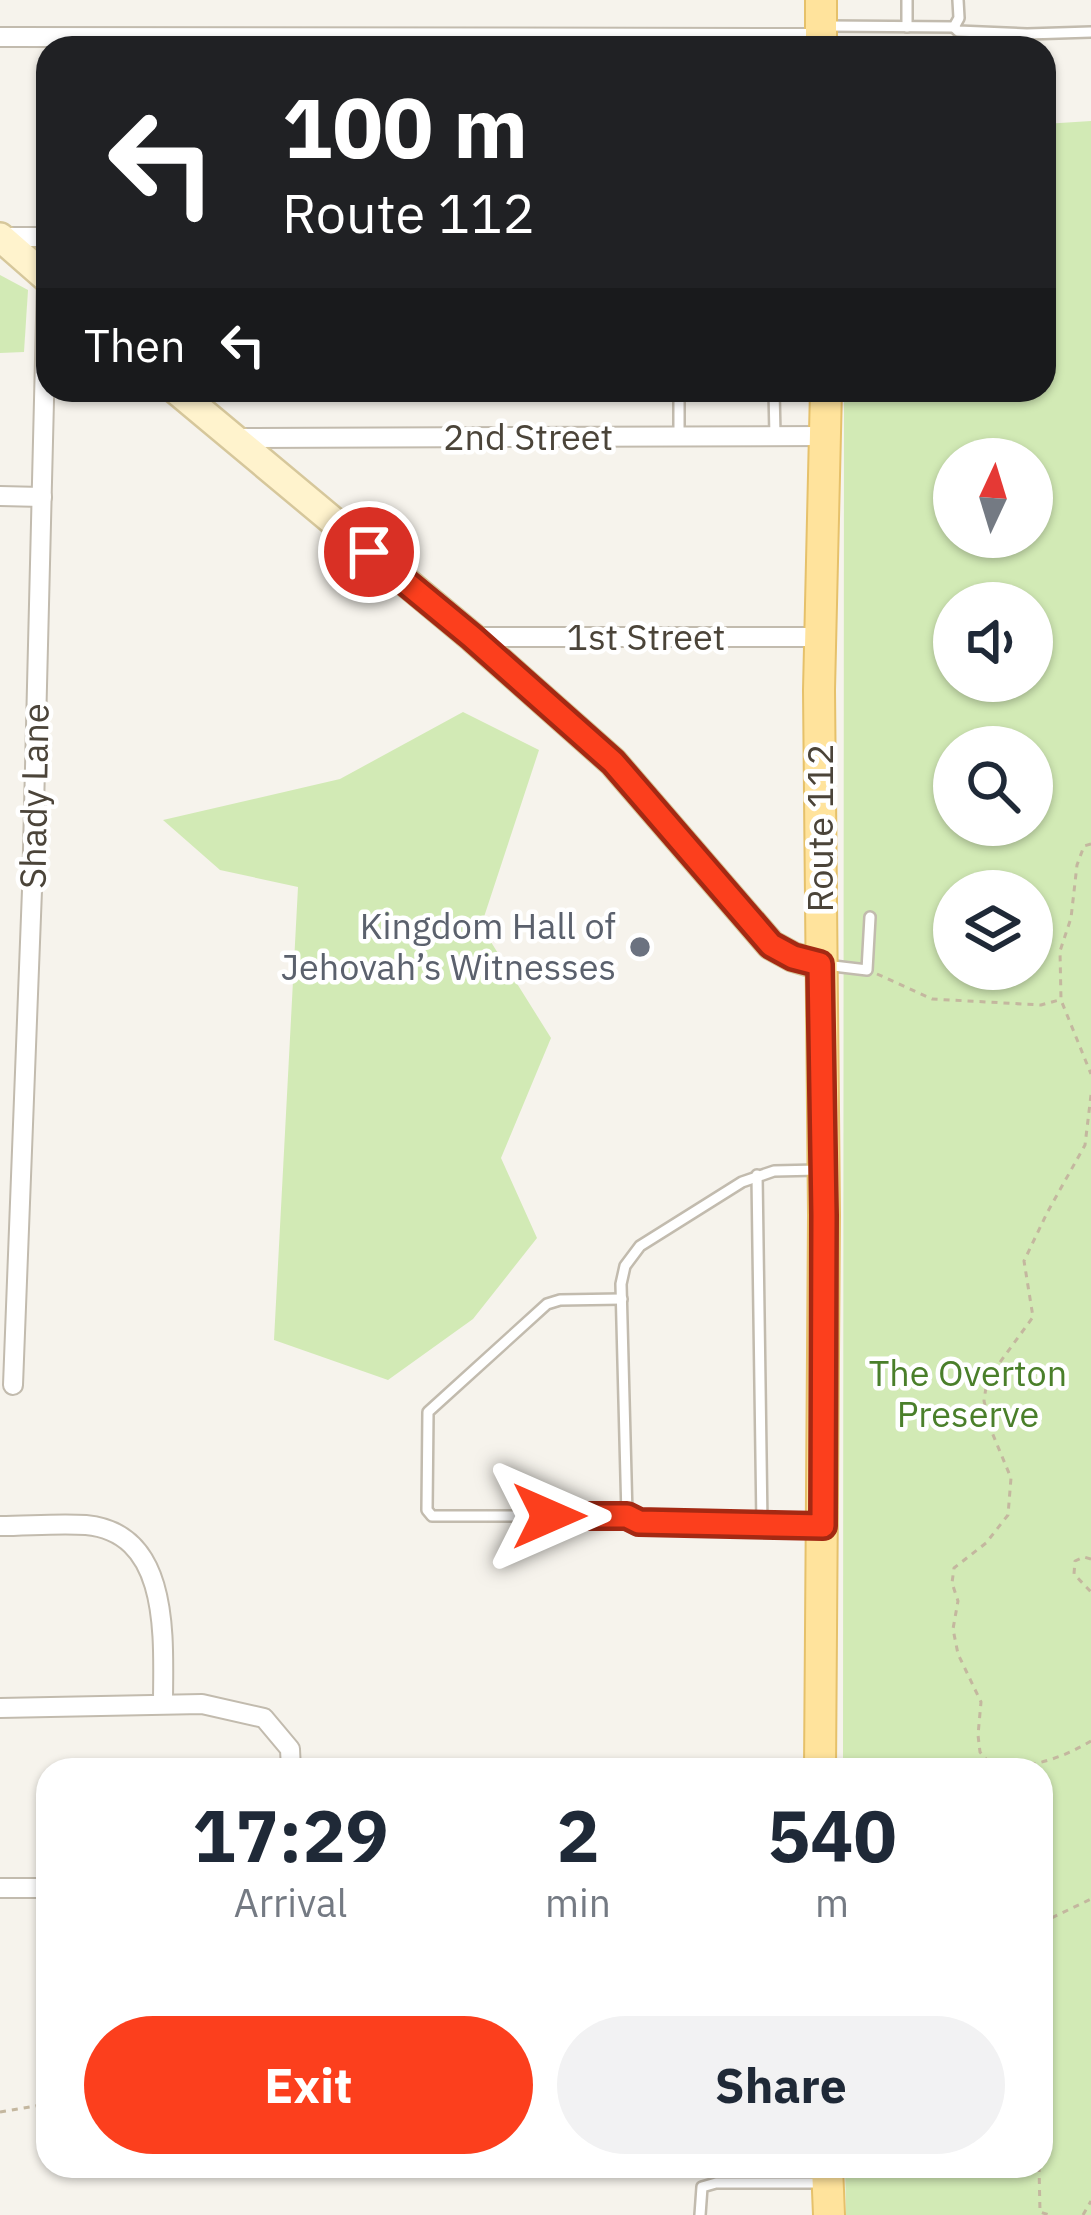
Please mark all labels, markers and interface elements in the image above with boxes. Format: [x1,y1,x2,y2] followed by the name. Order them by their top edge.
[282,72,528,181] text: 100 m
[84,84,240,240] icon: left
[282,178,535,248] text: Route 112
[210,312,276,378] icon: left
[84,316,186,374] text: Then
[443,413,613,460] street label: 2nd Street
[933,438,1053,558] north arrow
[933,438,1053,990] map controls
[318,501,420,603] pin
[336,519,402,585] icon: arrive
[933,582,1053,702] button: sound
[567,613,725,660] street label: 1st Street
[8,703,59,889] street label: Shady Lane
[933,726,1053,846] button: search
[796,744,843,912] street label: Route 112
[933,870,1053,990] button: layers
[281,902,616,990] place label: Kingdom Hall of Jehovah’s Witnesses
[627,934,653,960] marker: Kingdom Hall of Jehovah’s Witnesses
[869,1349,1067,1437] park label: The Overton Preserve
[486,1453,612,1579] position arrow
[192,1788,389,1882] text: 17:29
[556,1788,600,1882] text: 2
[767,1788,897,1882] text: 540
[234,1877,347,1928] text: Arrival
[545,1877,611,1928] text: min
[815,1877,849,1928] text: m
[84,2016,533,2154] button: Exit
[557,2016,1005,2154] button: Share

